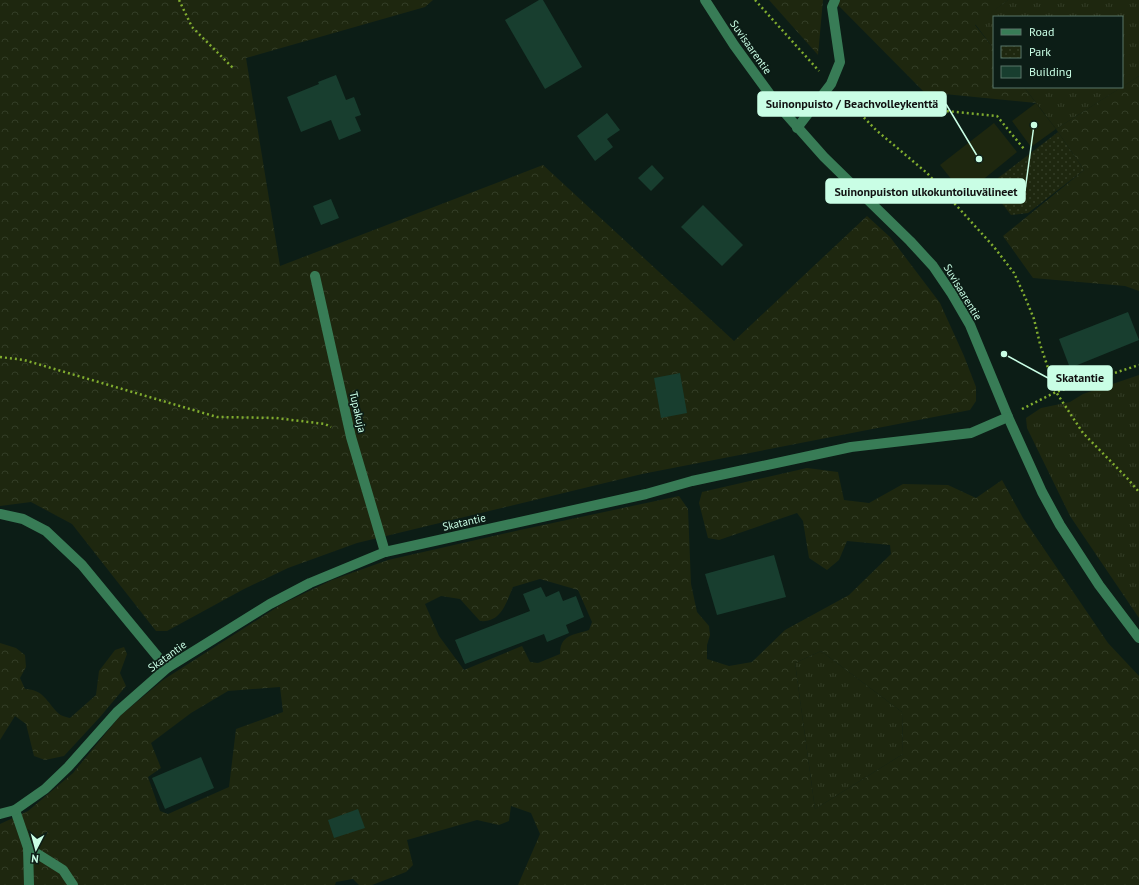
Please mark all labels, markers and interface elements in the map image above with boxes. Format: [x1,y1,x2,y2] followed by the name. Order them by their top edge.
[993,16,1123,88] legend
[727,17,775,77] street label: Suvisaarentie
[1029,24,1054,39] text: Road
[1029,44,1051,59] text: Park
[1029,64,1072,79] text: Building
[758,92,946,116] callout: Suinonpuisto / Beachvolleykenttä
[766,96,938,111] text: Suinonpuisto / Beachvolleykenttä
[826,179,1025,203] callout: Suinonpuiston ulkokuntoiluvälineet
[834,184,1018,199] text: Suinonpuiston ulkokuntoiluvälineet
[941,261,985,323] street label: Suvisaarentie
[1048,366,1112,390] callout: Skatantie
[1056,370,1104,385] text: Skatantie
[346,390,370,434] street label: Tupakuja
[441,510,487,534] street label: Skatantie
[145,637,189,675] street label: Skatantie
[16,829,56,869] north arrow
[31,852,39,866] text: N

